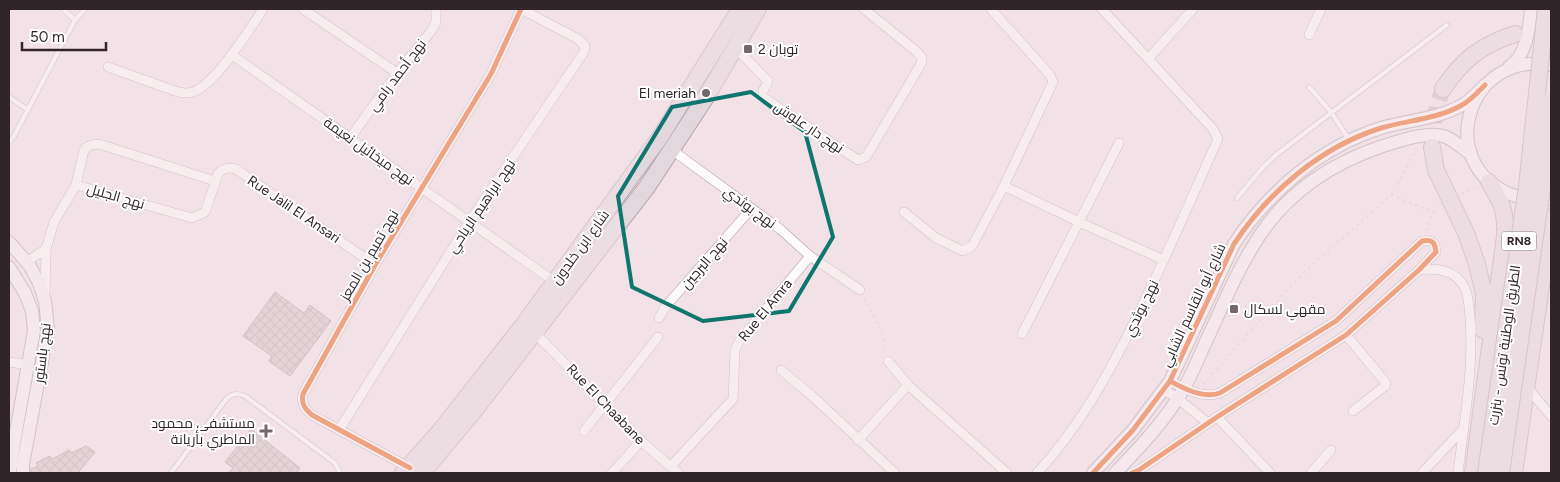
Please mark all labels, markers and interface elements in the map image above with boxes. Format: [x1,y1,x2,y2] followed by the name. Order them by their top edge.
[22,20,106,52] scale bar
[30,28,65,46] text: 50 m
[364,35,432,117] street label: نهج أحمد رامي
[758,41,799,58] place label: توبان 2
[742,43,754,55] marker: توبان 2
[639,85,696,102] place label: El meriah
[700,87,712,99] marker: El meriah
[771,98,847,157] street label: نهج دار علوش
[320,114,417,189] street label: نهج ميخائيل نعيمة
[444,156,522,258] street label: نهج ابراهيم الرياحي
[244,172,344,247] street label: Rue Jalil El Ansari
[85,180,147,213] street label: نهج الجليل
[718,183,779,235] street label: نهج بوثدي
[336,207,403,305] street label: نهج تميم بن المعز
[548,207,613,288] street label: شارع ابن خلدون
[1502,232,1536,250] road number: RN8
[677,234,731,293] street label: نهج البرجين
[1156,240,1232,371] street label: شارع أبو القاسم الشابي
[1485,264,1524,426] street label: الطريق الوطنية تونس - بنزرت
[735,276,796,345] street label: Rue El Amra
[1120,277,1165,341] street label: نهج بوثدي
[1244,301,1326,321] place label: مقهي لسكال
[1228,303,1240,315] marker: مقهي لسكال
[30,322,55,385] street label: نهج باستور
[563,360,649,448] street label: Rue El Chaabane
[151,415,255,451] place label: مستشفى محمود الماطري بأريانة
[259,424,273,438] marker: مستشفى محمود الماطري بأريانة

